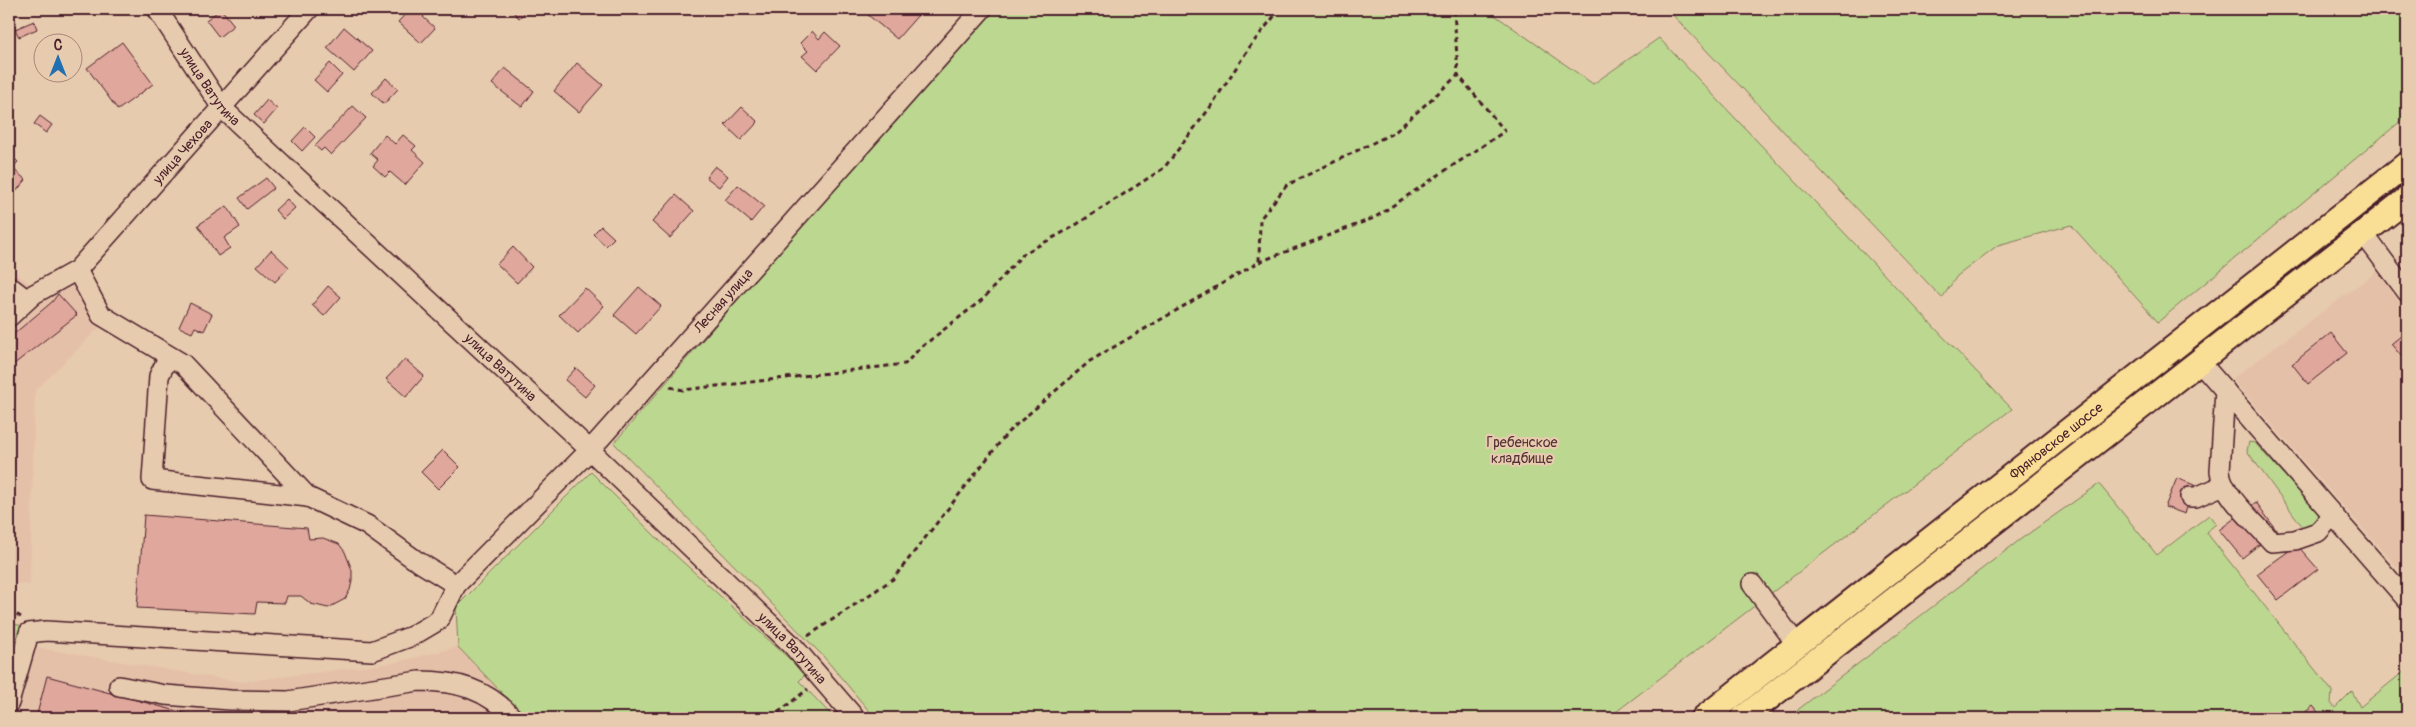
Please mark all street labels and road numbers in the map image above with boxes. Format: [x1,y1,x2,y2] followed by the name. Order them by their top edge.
[176,44,244,129] street label: улица Ватутина
[149,115,216,188] street label: улица Чехова
[689,265,756,337] street label: Лесная улица
[460,329,540,405] street label: улица Ватутина
[2006,399,2106,483] street label: Фряновское шоссе
[754,608,830,687] street label: улица Ватутина

